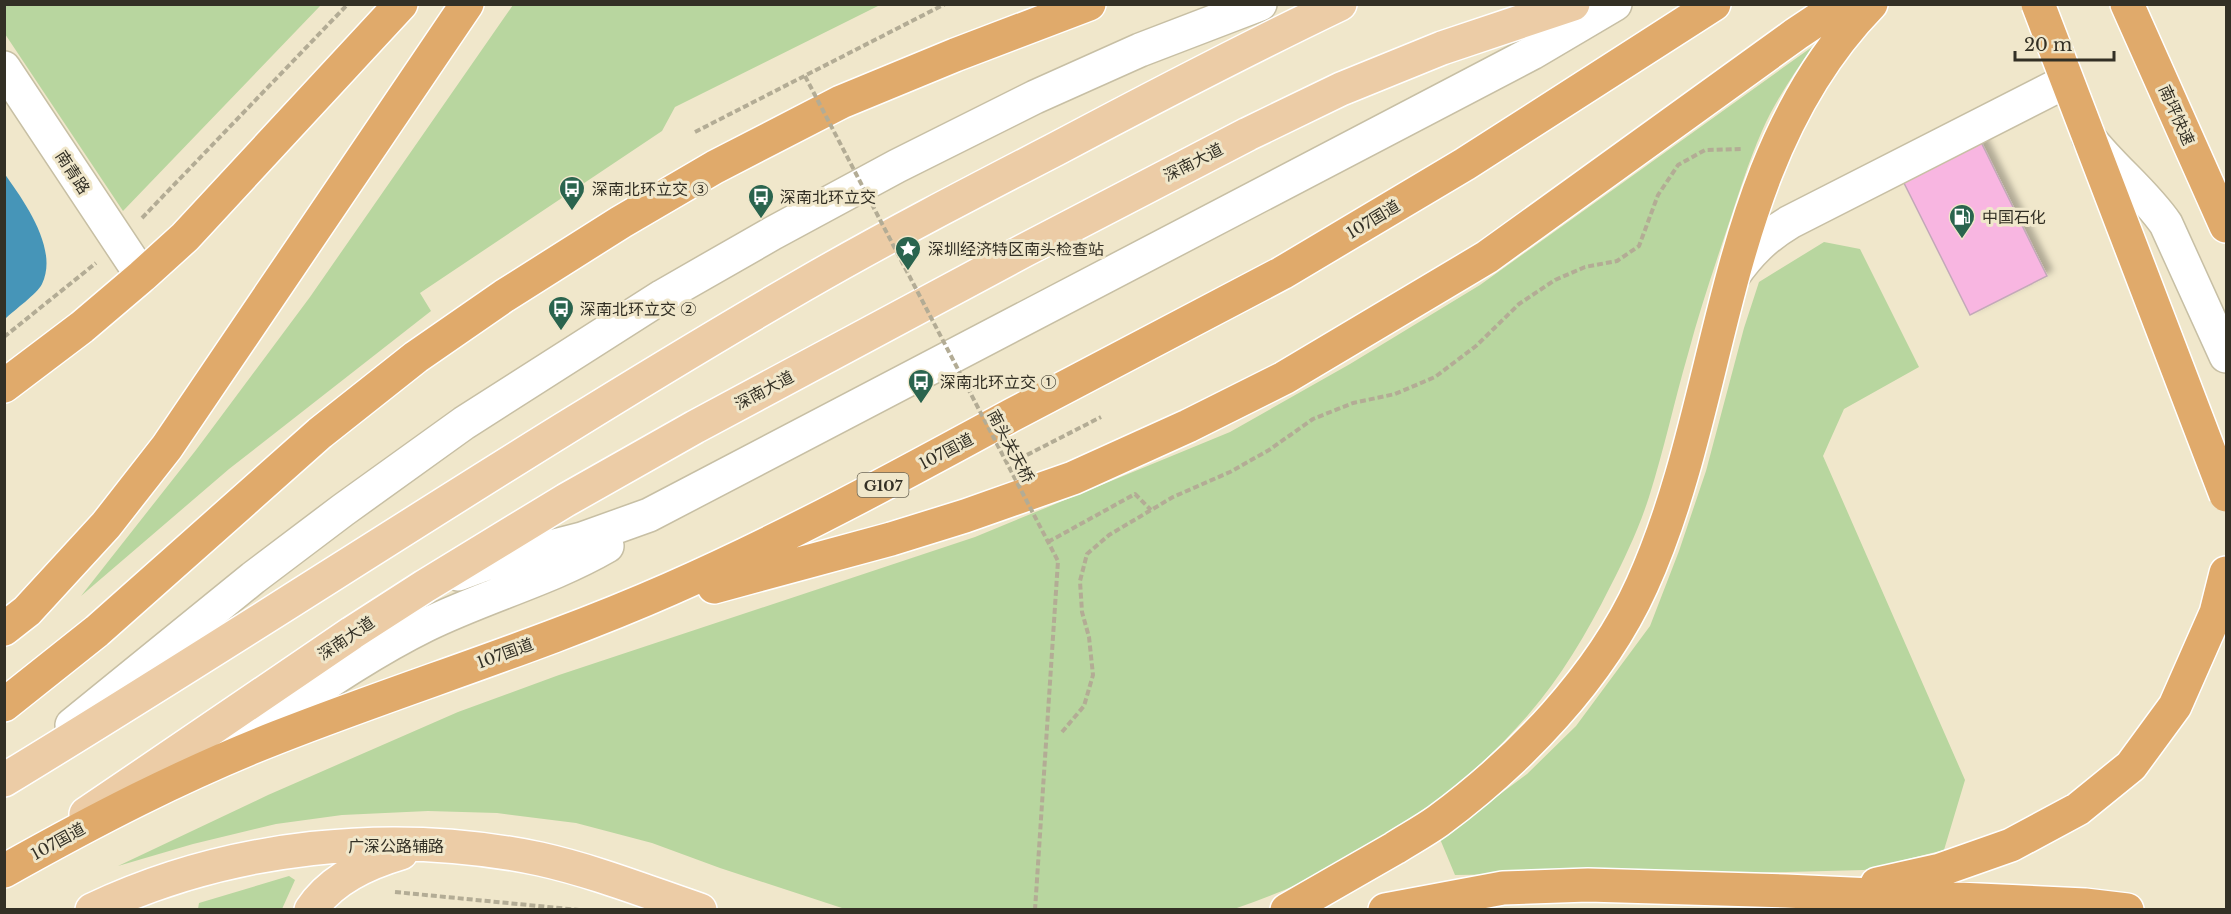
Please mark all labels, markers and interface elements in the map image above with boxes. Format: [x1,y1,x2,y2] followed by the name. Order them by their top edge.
[2015,24,2114,62] scale bar
[2024,34,2072,56] text: 20 m
[2155,82,2199,148] street label: 南坪快速
[1160,139,1226,185] street label: 深南大道
[52,146,94,198] street label: 南青路
[557,174,587,212] bus stop icon: 深南北环立交 ③
[592,179,709,199] place label: 深南北环立交 ③
[746,182,776,220] bus stop icon: 深南北环立交
[780,187,876,207] place label: 深南北环立交
[1343,195,1403,243] street label: 107国道
[1947,202,1977,240] fuel station icon: 中国石化
[1982,207,2046,227] place label: 中国石化
[893,234,923,272] place icon: 深圳经济特区南头检查站
[928,239,1104,259] place label: 深圳经济特区南头检查站
[546,294,576,332] bus stop icon: 深南北环立交 ②
[580,299,697,319] place label: 深南北环立交 ②
[731,366,797,414] street label: 深南大道
[906,367,936,405] bus stop icon: 深南北环立交 ①
[940,372,1057,392] place label: 深南北环立交 ①
[983,406,1039,486] street label: 南头关天桥
[915,428,977,474] street label: 107国道
[858,473,908,497] road number: G107
[314,612,378,664] street label: 深南大道
[474,634,536,672] street label: 107国道
[28,818,88,864] street label: 107国道
[348,836,444,856] street label: 广深公路辅路

